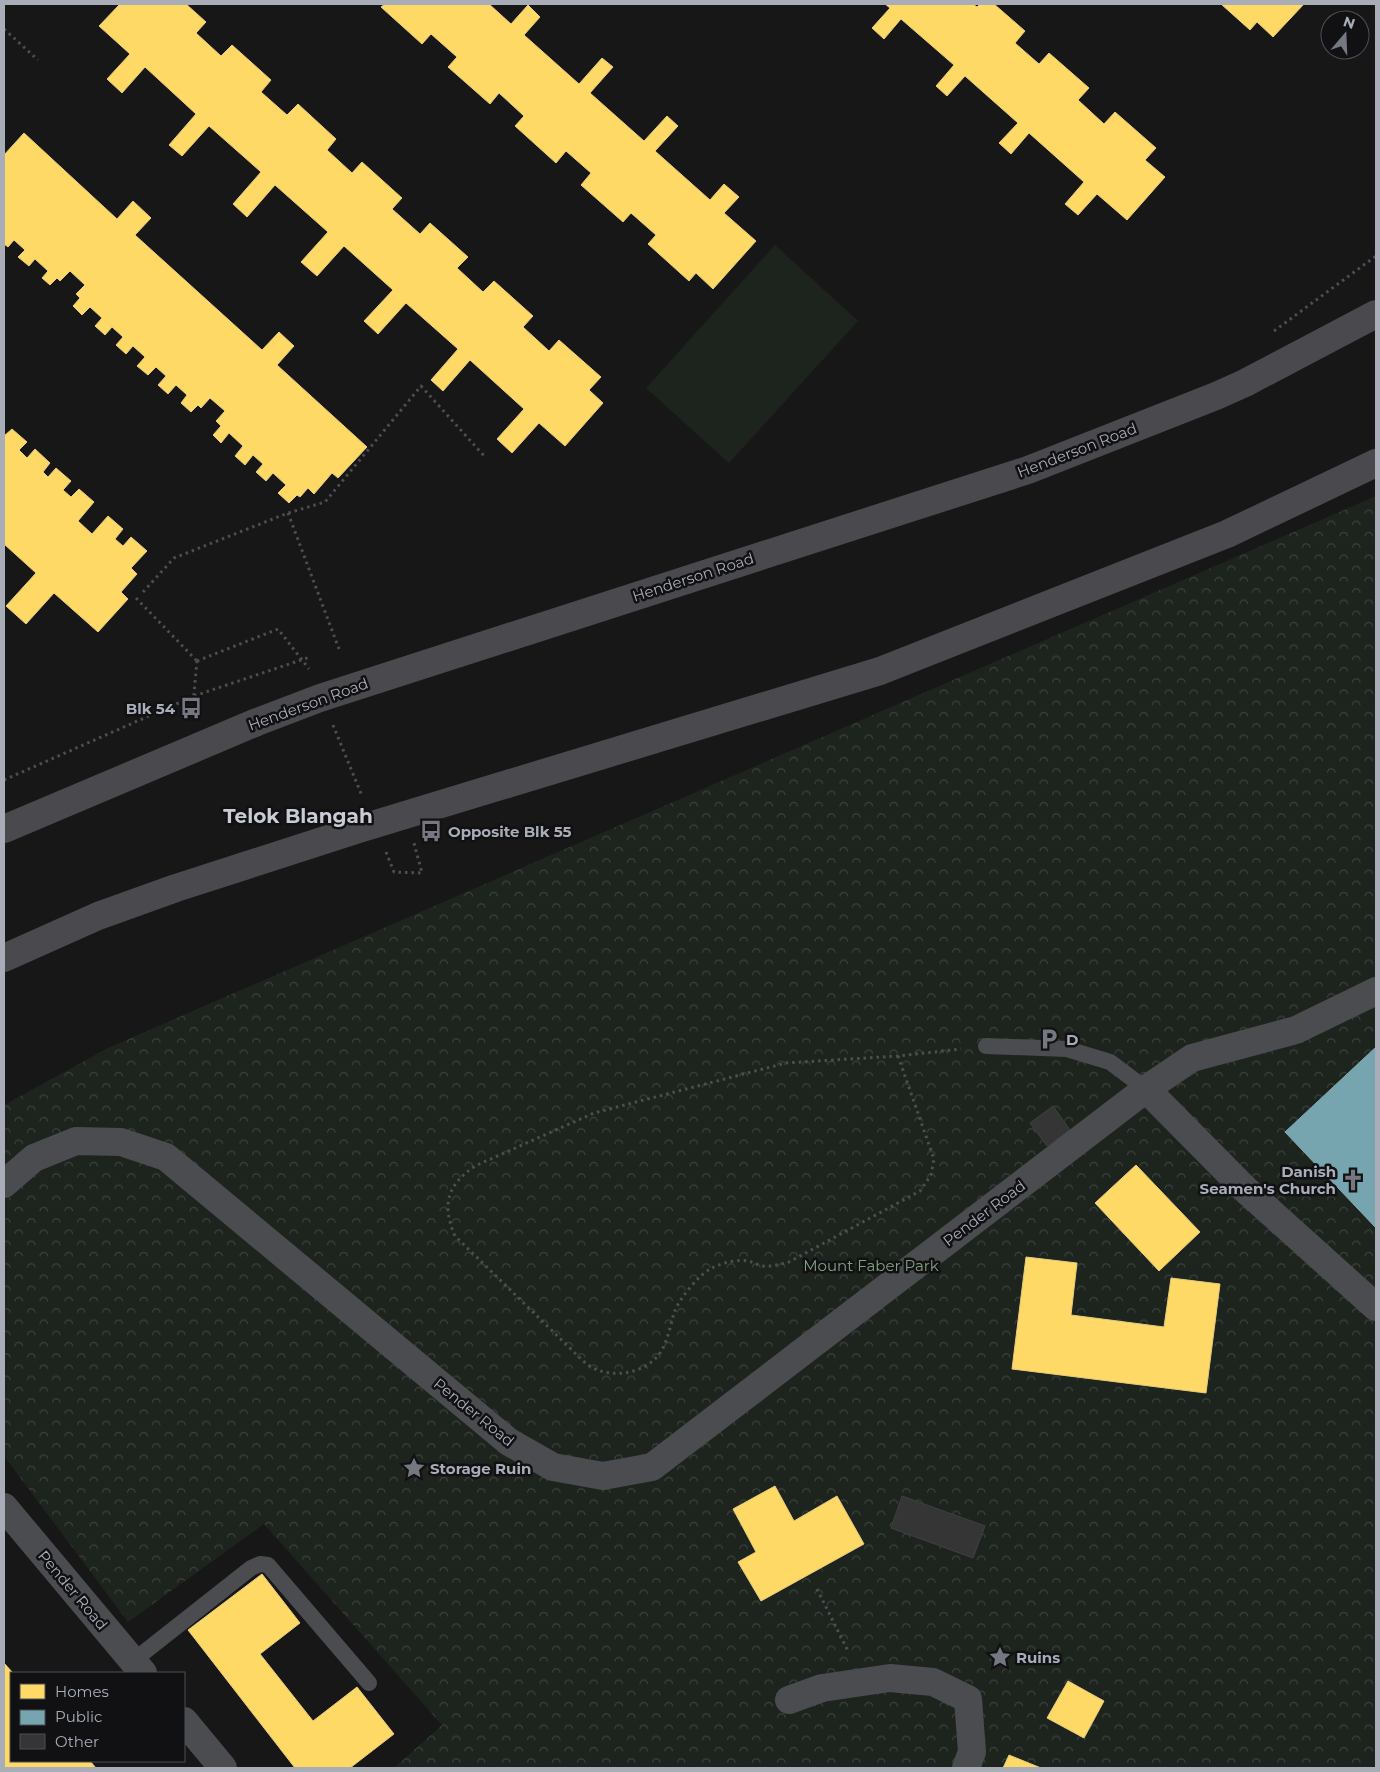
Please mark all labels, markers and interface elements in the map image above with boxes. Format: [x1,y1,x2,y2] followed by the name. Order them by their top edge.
[1320,10,1370,60] north arrow
[1341,12,1358,33] text: N
[1014,418,1140,482] street label: Henderson Road
[630,548,756,606] street label: Henderson Road
[245,673,371,735] street label: Henderson Road
[178,695,204,721] bus stop icon: Blk 54
[126,699,176,718] place label: Blk 54
[223,804,373,828] district label: Telok Blangah
[418,818,444,844] bus stop icon: Opposite Blk 55
[448,822,572,841] place label: Opposite Blk 55
[1036,1026,1062,1052] parking icon: D
[1066,1030,1078,1049] place label: D
[1200,1162,1336,1198] place label: Danish Seamen's Church
[1340,1167,1366,1193] church icon: Danish Seamen's Church
[939,1176,1029,1250] street label: Pender Road
[803,1256,939,1275] park label: Mount Faber Park
[430,1374,518,1450] street label: Pender Road
[401,1455,427,1481] place icon: Storage Ruin
[430,1459,531,1478] place label: Storage Ruin
[34,1546,112,1634] street label: Pender Road
[987,1644,1013,1670] place icon: Ruins
[1016,1648,1060,1667] place label: Ruins
[10,1672,185,1762] legend
[55,1682,109,1701] text: Homes
[55,1707,103,1726] text: Public
[55,1732,99,1751] text: Other

